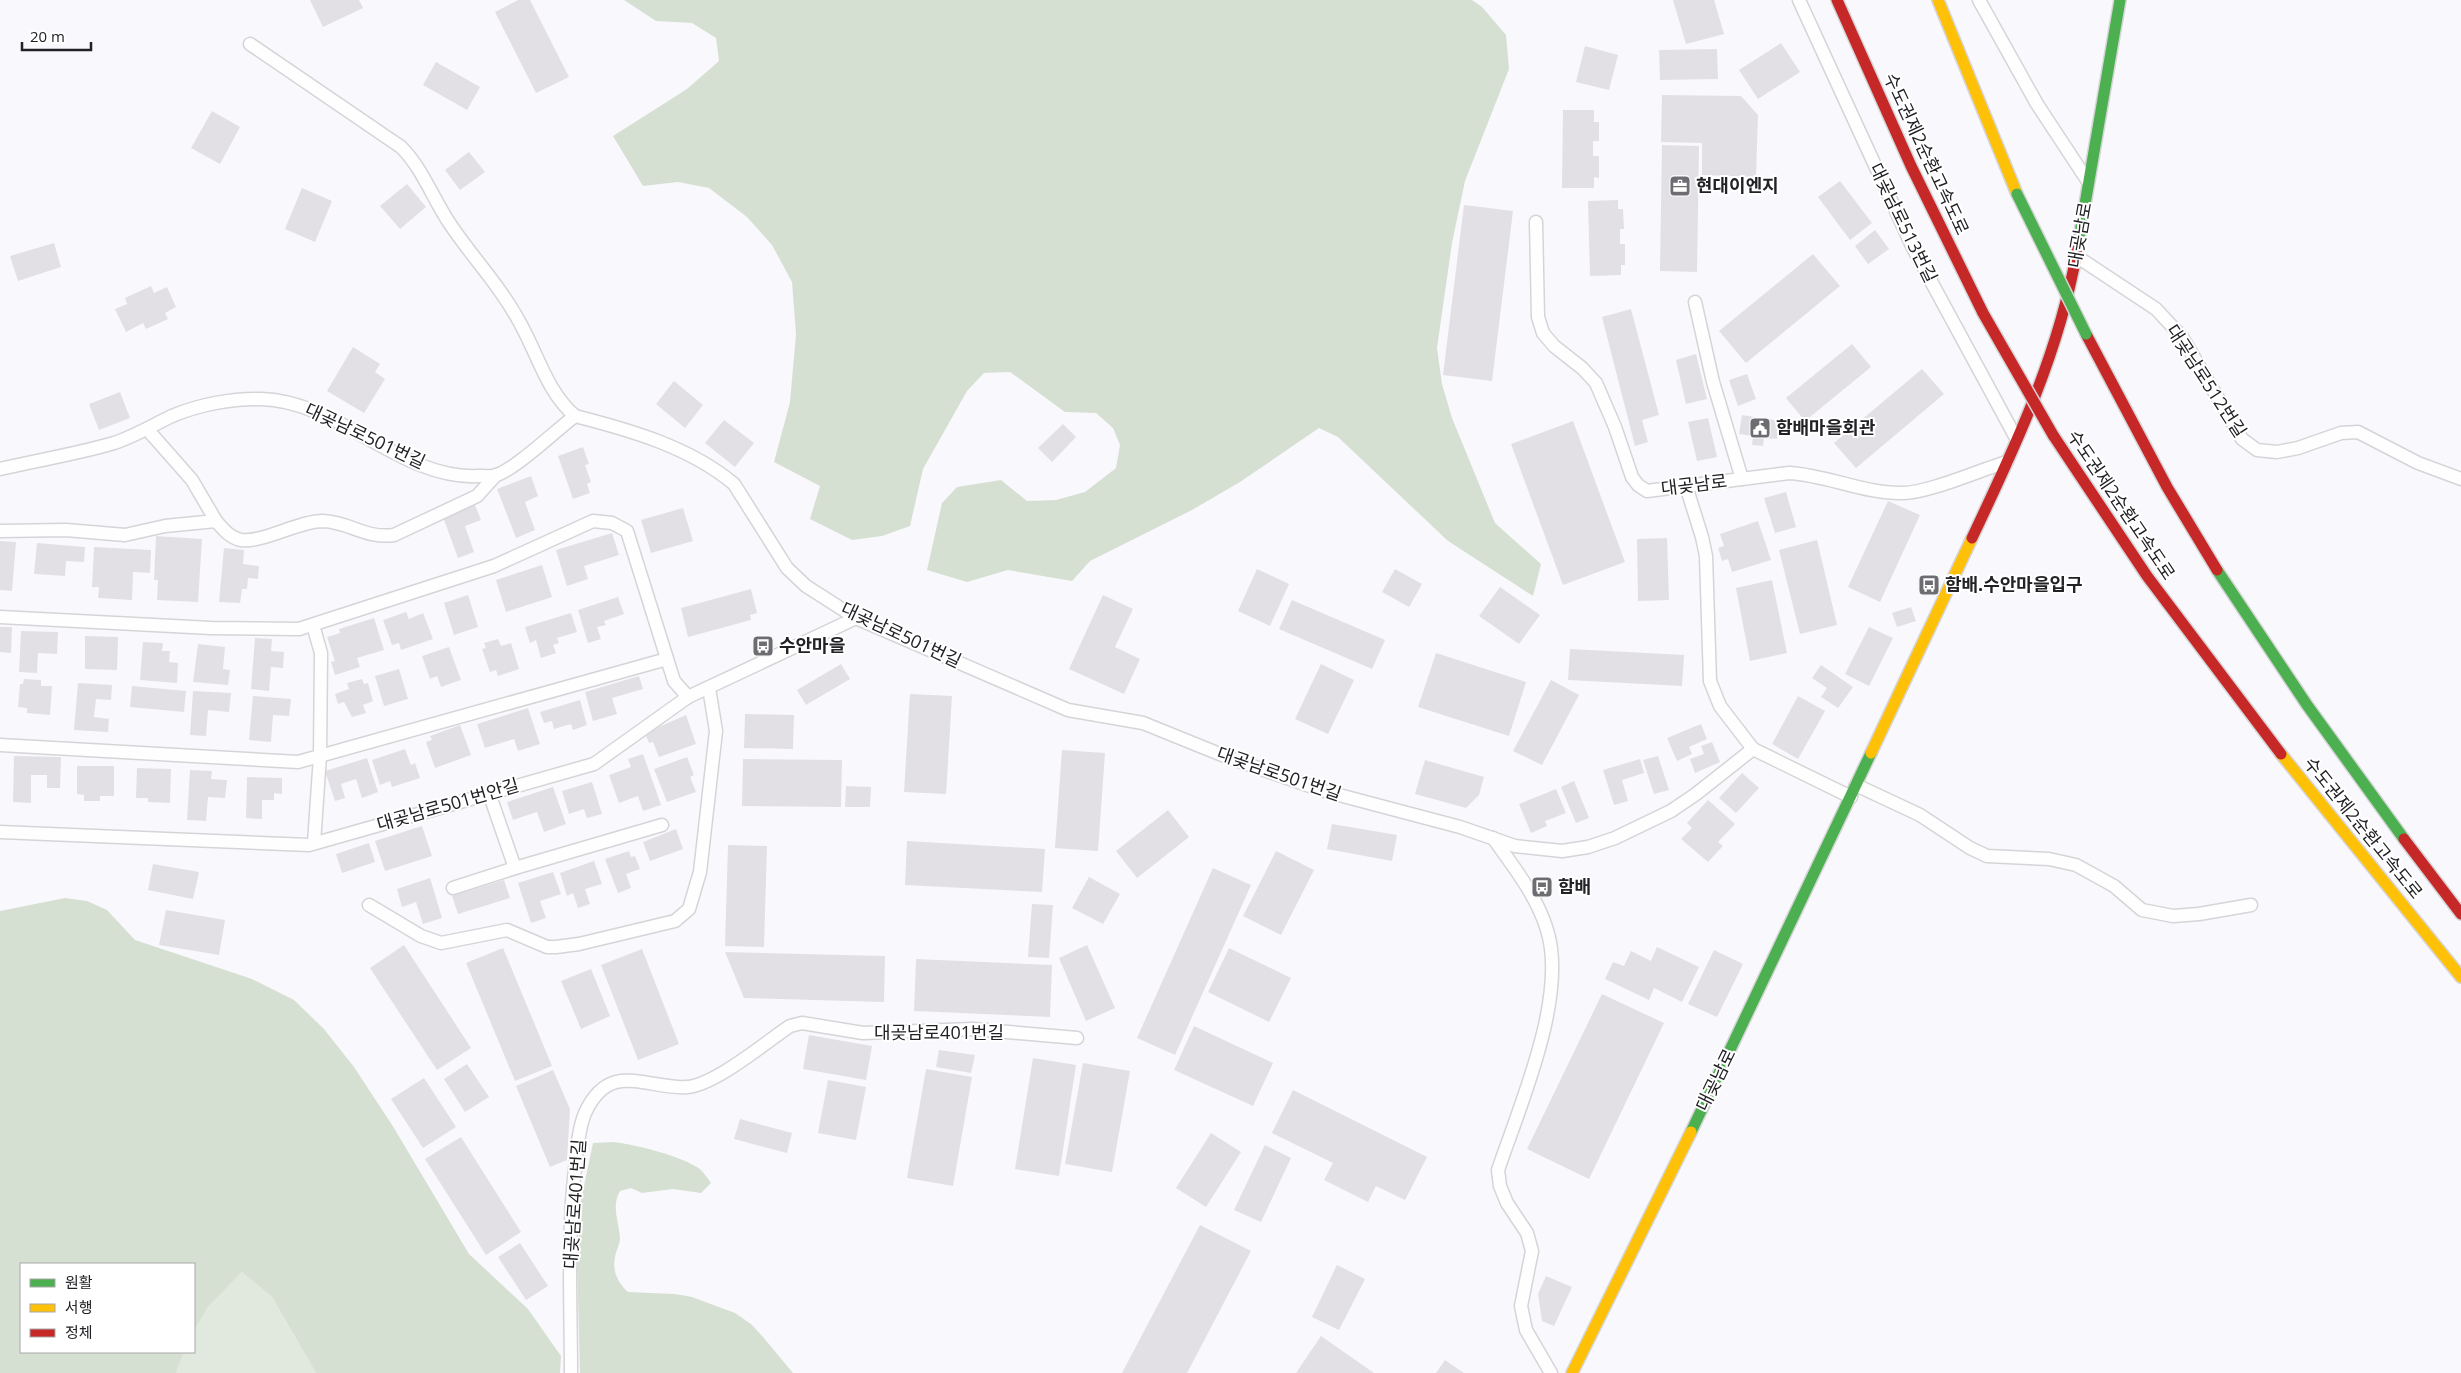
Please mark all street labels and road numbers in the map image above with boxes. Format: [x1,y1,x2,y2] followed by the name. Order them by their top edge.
[1879,69,1975,238] street label: 수도권제2순환고속도로
[1865,159,1943,286] street label: 대곶남로513번길
[2061,200,2097,270] street label: 대곶남로
[2161,319,2252,442] street label: 대곶남로512번길
[301,397,430,473] street label: 대곶남로501번길
[2063,425,2181,584] street label: 수도권제2순환고속도로
[1660,468,1728,500] street label: 대곶남로
[837,596,966,672] street label: 대곶남로501번길
[1214,741,1345,806] street label: 대곶남로501번길
[2299,751,2428,903] street label: 수도권제2순환고속도로
[374,772,522,836] street label: 대곶남로501번안길
[874,1020,1004,1044] street label: 대곶남로401번길
[1690,1045,1740,1115] street label: 대곶남로
[557,1138,591,1270] street label: 대곶남로401번길

